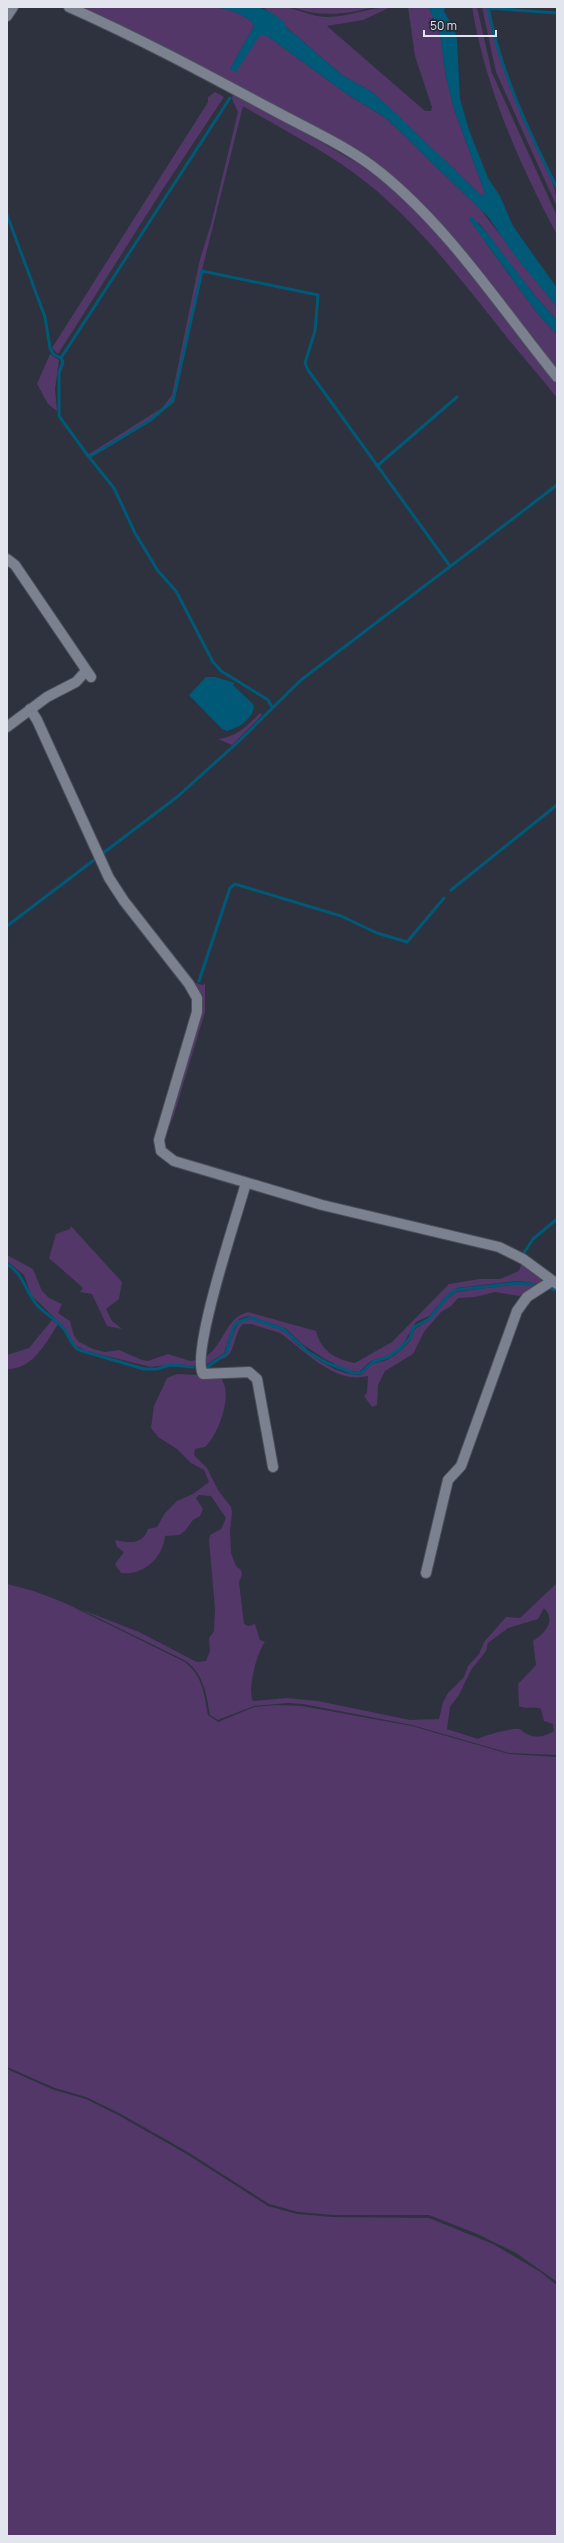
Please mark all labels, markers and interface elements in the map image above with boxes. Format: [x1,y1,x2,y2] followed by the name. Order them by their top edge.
[424,12,496,38] scale bar
[430,17,457,34] text: 50 m

